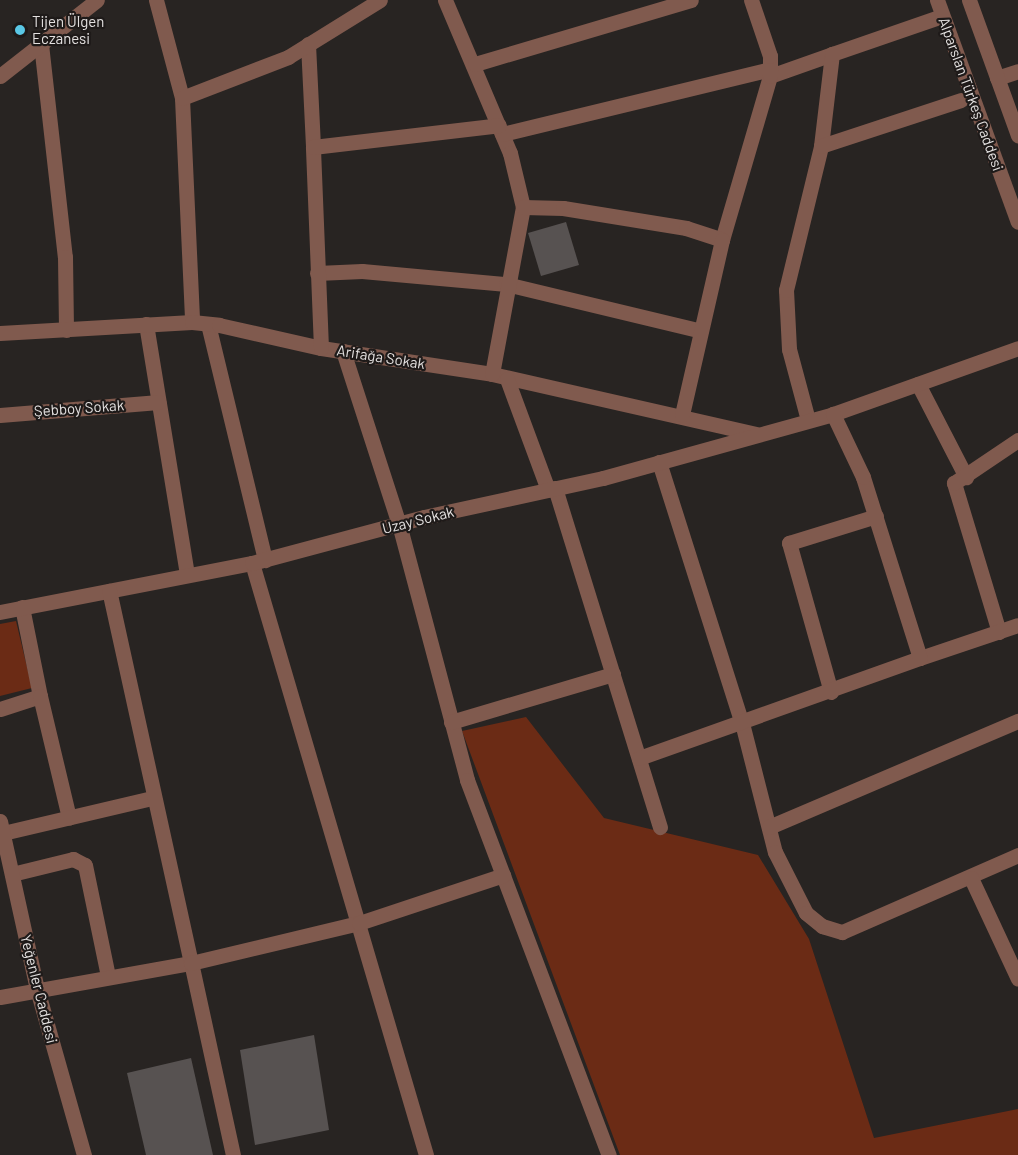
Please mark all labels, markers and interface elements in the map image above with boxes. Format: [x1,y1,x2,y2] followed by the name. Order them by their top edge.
[32,12,104,47] place label: Tijen Ülgen Eczanesi
[935,15,1007,173] street label: Alparslan Türkeş Caddesi
[13,23,27,37] marker: Tijen Ülgen Eczanesi
[335,341,427,373] street label: Arifağa Sokak
[33,396,125,420] street label: Şebboy Sokak
[380,502,456,538] street label: Uzay Sokak
[17,933,61,1045] street label: Yeğenler Caddesi

